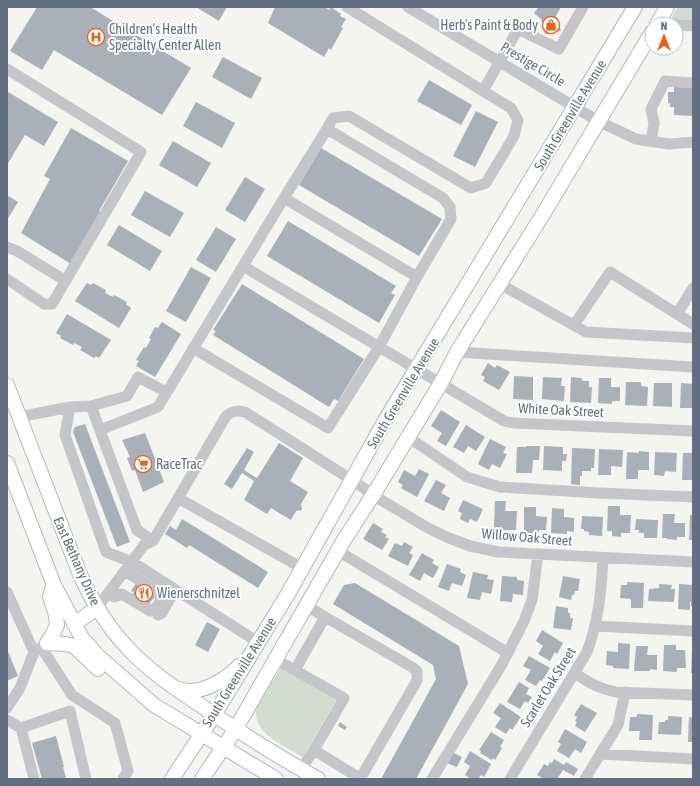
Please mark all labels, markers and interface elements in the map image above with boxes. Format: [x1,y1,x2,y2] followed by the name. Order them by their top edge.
[541,15,561,35] shop icon: Herb's Paint & Body
[644,16,684,56] north arrow
[440,17,538,33] place label: Herb's Paint & Body
[661,20,667,32] text: N
[109,21,221,53] place label: Children’s Health Specialty Center Allen
[86,27,106,47] hospital icon: Children’s Health Specialty Center Allen
[498,39,568,89] street label: Prestige Circle
[531,57,609,173] street label: South Greenville Avenue
[364,335,442,451] street label: South Greenville Avenue
[518,400,604,420] street label: White Oak Street
[133,454,153,474] supermarket icon: RaceTrac
[156,456,203,472] place label: RaceTrac
[50,514,104,608] street label: East Bethany Drive
[481,525,573,549] street label: Willow Oak Street
[134,583,154,603] restaurant icon: Wienerschnitzel
[157,585,240,601] place label: Wienerschnitzel
[199,614,279,730] street label: South Greenville Avenue
[517,644,579,730] street label: Scarlet Oak Street

